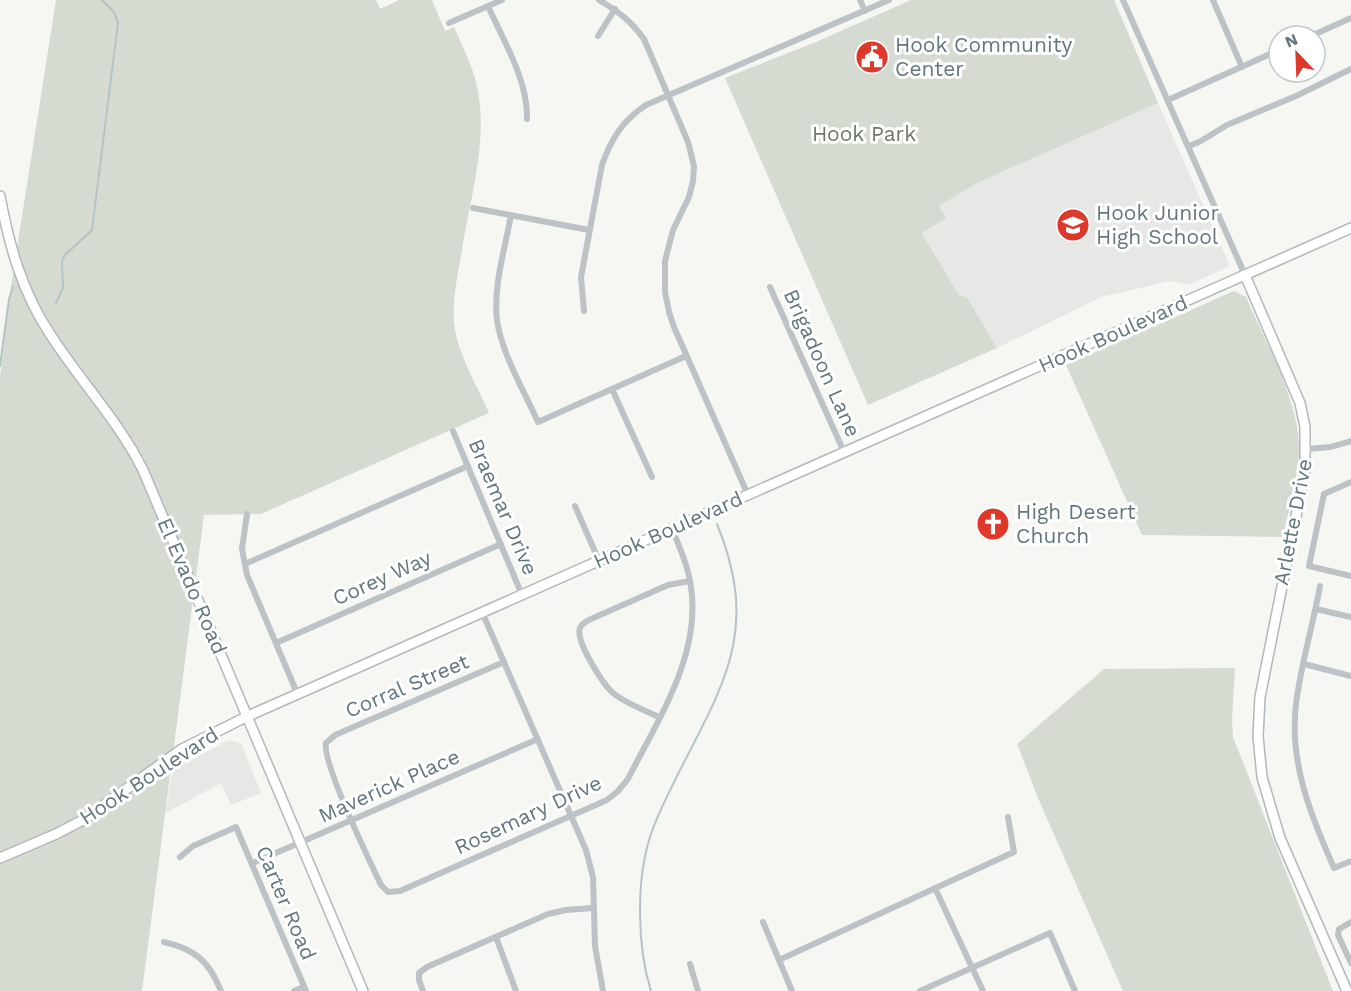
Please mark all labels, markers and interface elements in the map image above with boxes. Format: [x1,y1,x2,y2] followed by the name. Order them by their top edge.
[1267,24,1327,84] north arrow
[1282,30,1301,52] text: N
[895,32,1072,81] place label: Hook Community Center
[854,39,890,75] public building icon: Hook Community Center
[812,121,916,146] park label: Hook Park
[1096,200,1219,249] place label: Hook Junior High School
[1055,207,1091,243] school or university icon: Hook Junior High School
[779,285,866,441] street label: Brigadoon Lane
[1034,289,1191,378] street label: Hook Boulevard
[464,435,543,579] street label: Braemar Drive
[1268,456,1317,587] street label: Arlette Drive
[589,485,746,574] street label: Hook Boulevard
[1016,499,1136,548] place label: High Desert Church
[975,506,1011,542] church icon: High Desert Church
[152,514,232,658] street label: El Evado Road
[329,545,435,610] street label: Corey Way
[341,648,473,723] street label: Corral Street
[75,721,223,830] street label: Hook Boulevard
[314,743,463,828] street label: Maverick Place
[450,770,605,860] street label: Rosemary Drive
[251,842,322,964] street label: Carter Road

